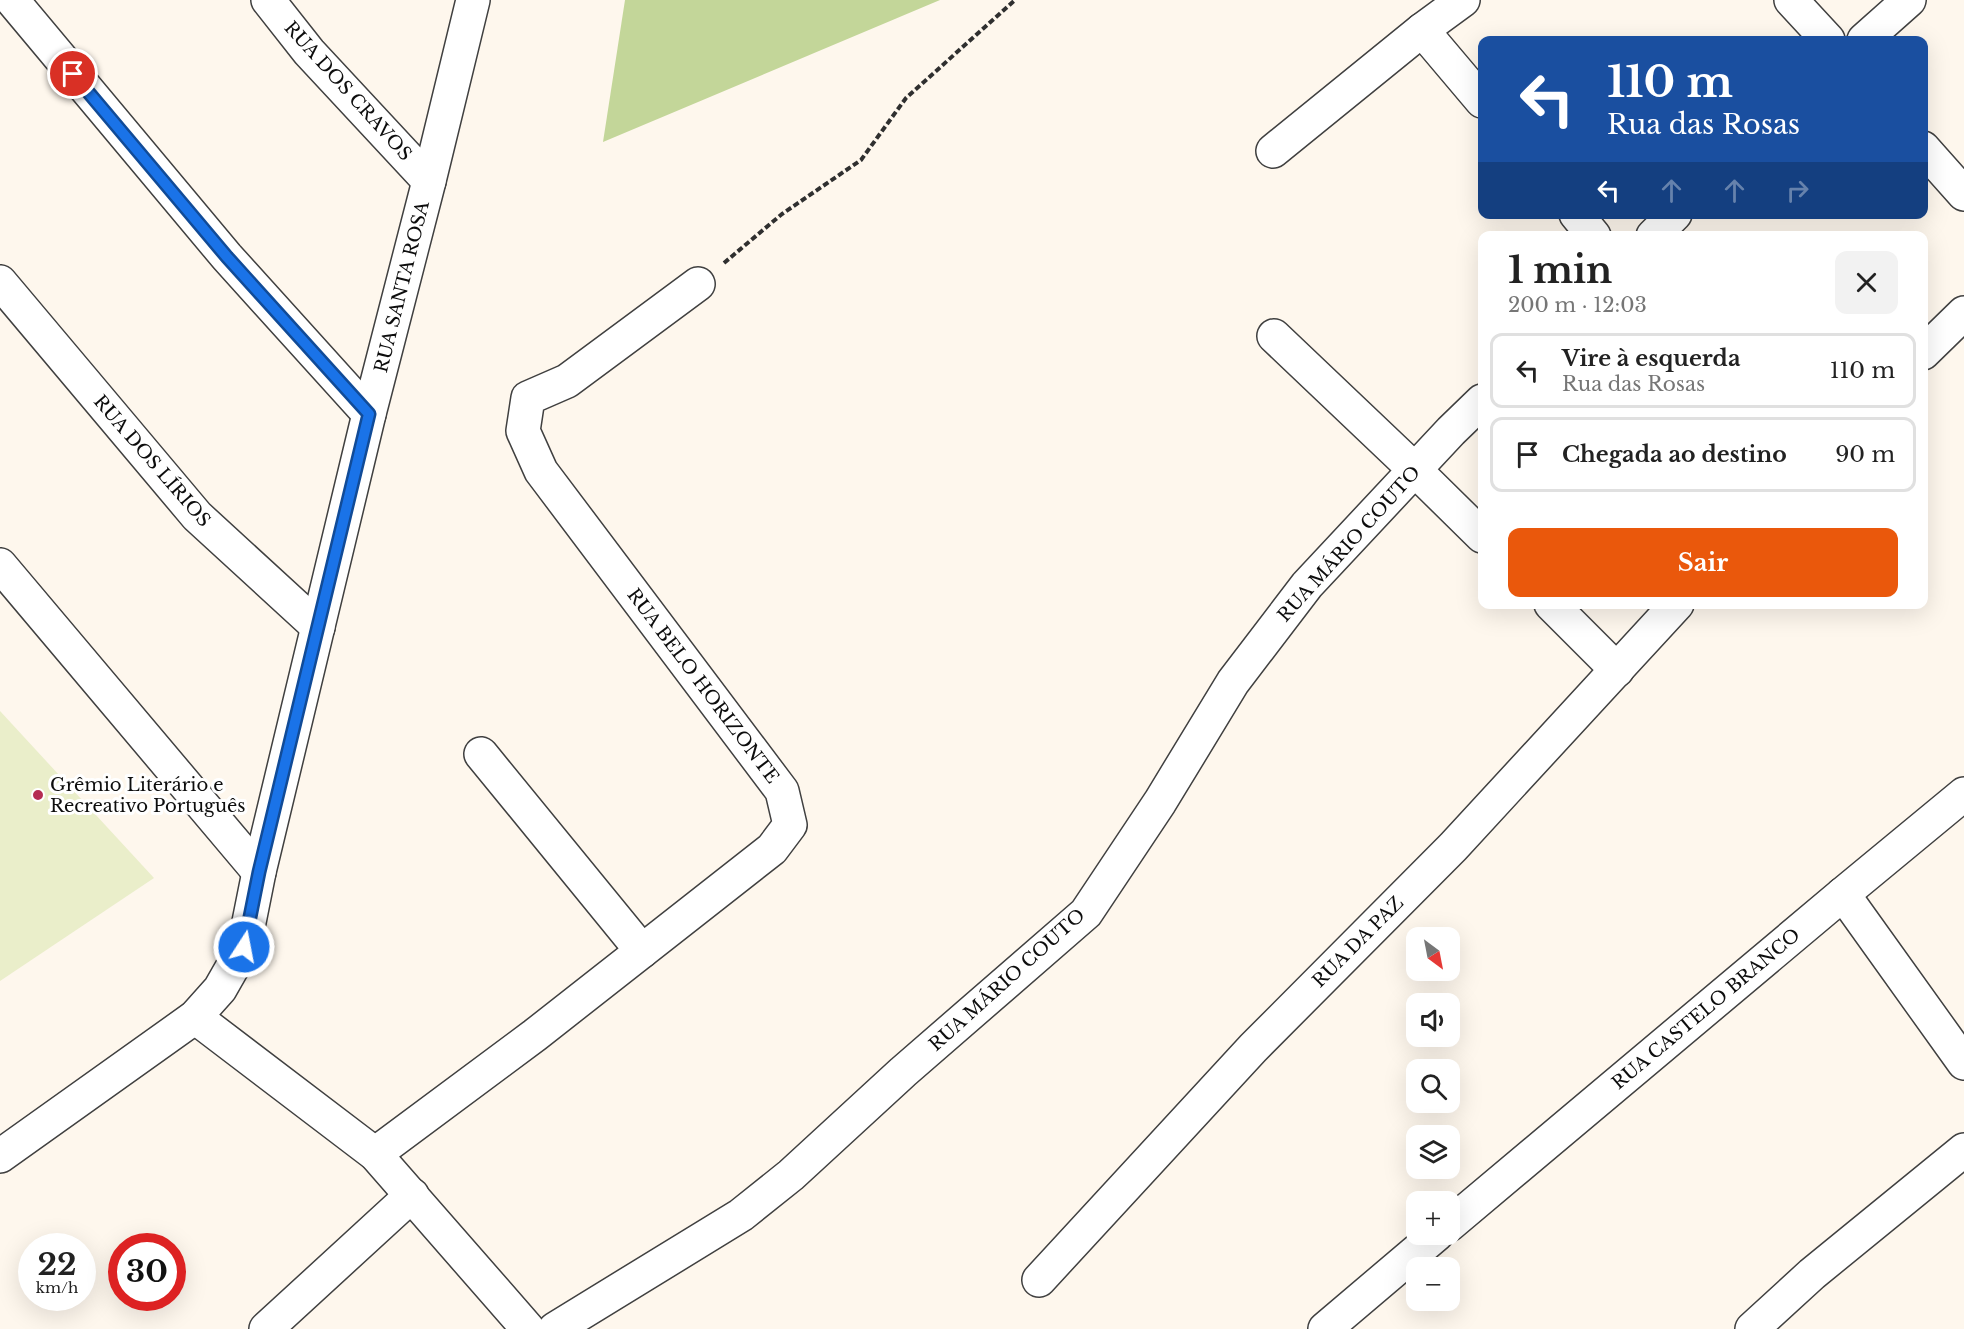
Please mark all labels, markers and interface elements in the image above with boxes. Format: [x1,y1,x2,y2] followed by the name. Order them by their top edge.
[280,17,416,165] street label: RUA DOS CRAVOS
[47,48,98,99] pin
[1607,56,1733,108] text: 110 m
[56,57,89,90] icon: arrive
[1508,60,1586,138] icon: left
[1607,108,1800,141] text: Rua das Rosas
[1592,174,1625,207] icon: left
[1655,174,1688,207] icon: ahead
[1718,174,1751,207] icon: ahead
[1781,174,1814,207] icon: right
[370,198,434,375] street label: RUA SANTA ROSA
[1508,248,1612,293] text: 1 min
[1835,251,1898,314] button: close
[1508,293,1647,317] text: 200 m · 12:03
[1562,345,1741,372] text: Vire à esquerda
[1511,354,1544,387] icon: left
[1830,357,1895,384] text: 110 m
[1562,372,1705,396] text: Rua das Rosas
[89,390,216,531] street label: RUA DOS LÍRIOS
[1511,438,1544,471] icon: arrive
[1562,441,1787,468] text: Chegada ao destino
[1835,441,1895,468] text: 90 m
[1272,461,1425,626] street label: RUA MÁRIO COUTO
[1508,528,1898,597] button: Sair
[623,584,783,788] street label: RUA BELO HORIZONTE
[50,774,245,817] place label: Grêmio Literário e Recreativo Português
[31,788,45,802] marker: Grêmio Literário e Recreativo Português
[1308,892,1408,992] street label: RUA DA PAZ
[924,903,1089,1056] street label: RUA MÁRIO COUTO
[212,915,276,979] position arrow
[1608,924,1804,1094] street label: RUA CASTELO BRANCO
[1406,927,1460,981] north arrow
[1406,927,1460,1311] map controls
[1406,993,1460,1047] button: sound
[1406,1059,1460,1113] button: search
[1406,1125,1460,1179] button: layers
[1406,1191,1460,1245] button: +
[108,1233,186,1311] speed limit sign: 30
[37,1246,77,1283] text: 22
[1406,1257,1460,1311] button: −
[36,1278,78,1297] text: km/h

